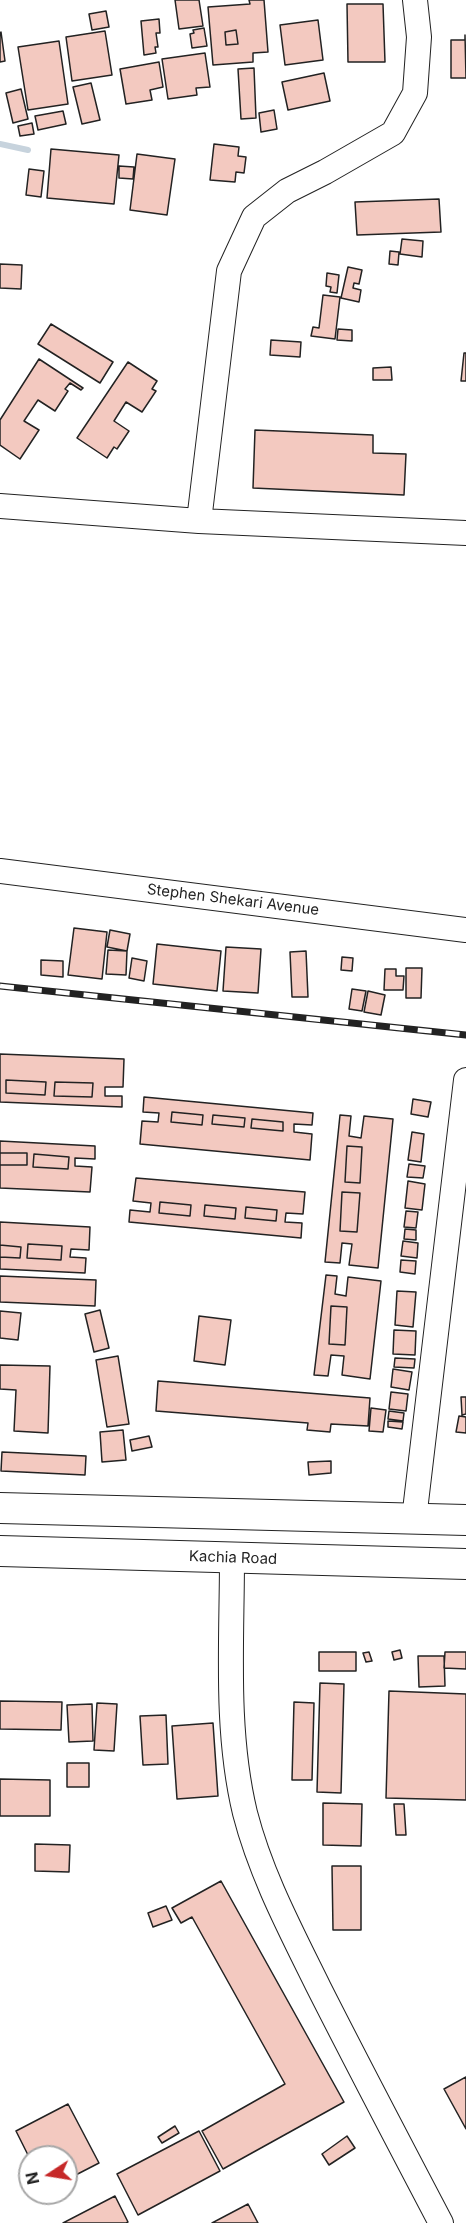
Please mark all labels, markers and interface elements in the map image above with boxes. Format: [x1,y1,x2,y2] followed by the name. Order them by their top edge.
[146,881,320,919] street label: Stephen Shekari Avenue
[189,1547,277,1569] street label: Kachia Road
[18,2145,78,2205] north arrow
[21,2170,43,2186] text: N

